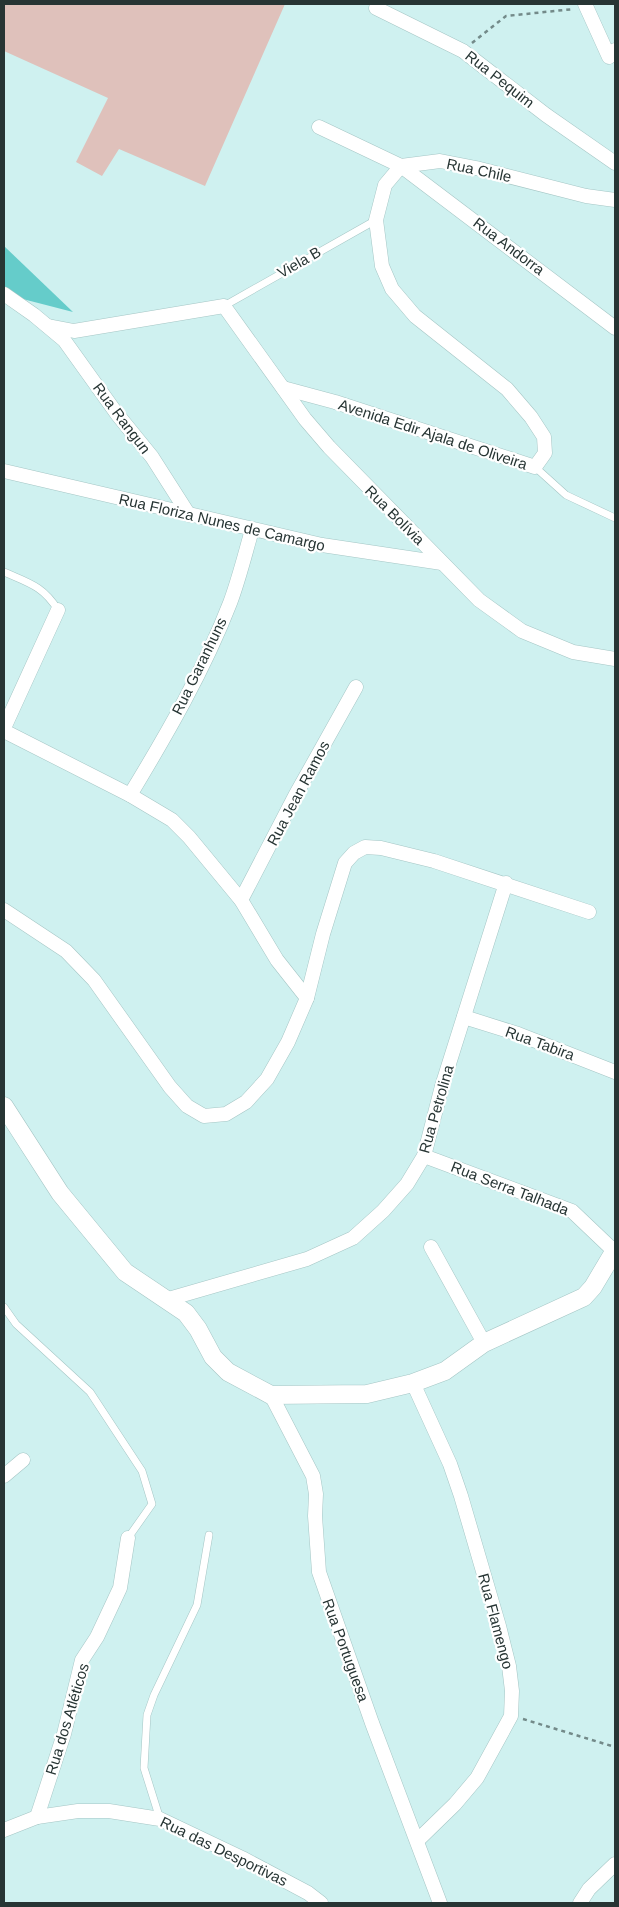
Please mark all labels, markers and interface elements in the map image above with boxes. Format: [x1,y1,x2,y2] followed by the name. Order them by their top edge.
[462,47,538,111] street label: Rua Pequim
[445,155,513,185] street label: Rua Chile
[470,214,548,279] street label: Rua Andorra
[274,243,324,281] street label: Viela B
[90,379,154,457] street label: Rua Rangun
[337,395,530,473] street label: Avenida Edir Ajala de Oliveira
[362,482,429,549] street label: Rua Bolívia
[117,490,327,554] street label: Rua Floriza Nunes de Camargo
[168,615,230,717] street label: Rua Garanhuns
[263,738,333,848] street label: Rua Jean Ramos
[503,1023,577,1064] street label: Rua Tabira
[415,1062,457,1155] street label: Rua Petrolina
[449,1158,572,1219] street label: Rua Serra Talhada
[475,1571,517,1671] street label: Rua Flamengo
[319,1596,373,1704] street label: Rua Portuguesa
[42,1661,92,1777] street label: Rua dos Atléticos
[158,1813,290,1889] street label: Rua das Desportivas

